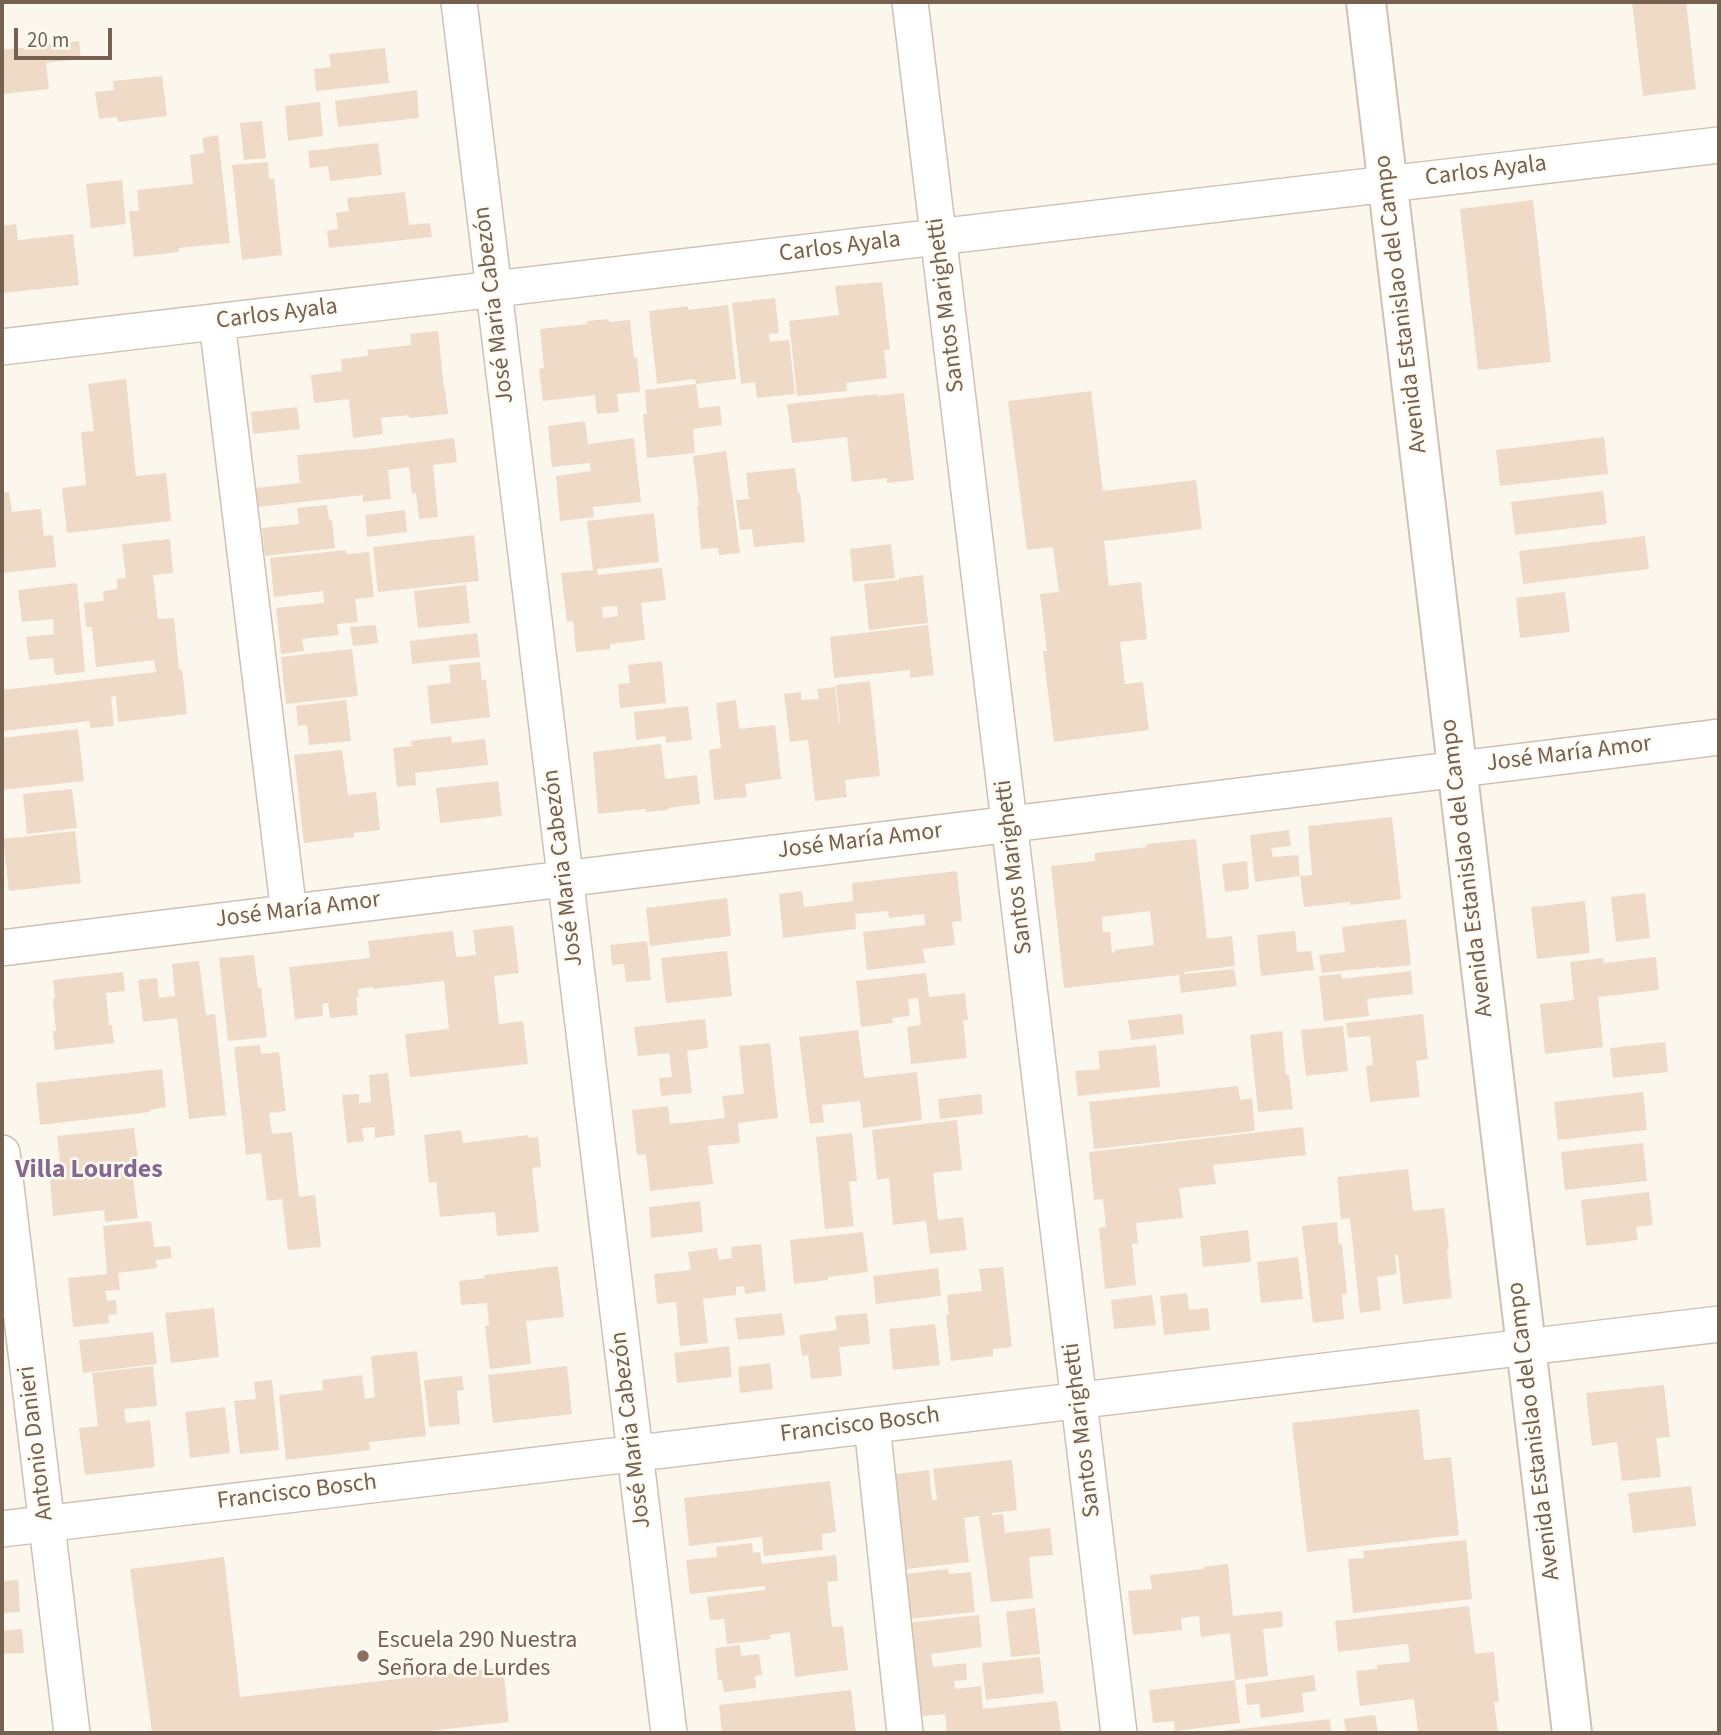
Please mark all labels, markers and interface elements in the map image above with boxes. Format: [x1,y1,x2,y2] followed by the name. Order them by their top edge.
[18,14,116,58] scale bar
[27,25,69,55] text: 20 m
[1424,150,1548,194] street label: Carlos Ayala
[1369,153,1435,455] street label: Avenida Estanislao del Campo
[469,205,521,405] street label: José Maria Cabezón
[922,216,972,394] street label: Santos Marighetti
[778,226,902,270] street label: Carlos Ayala
[215,293,339,337] street label: Carlos Ayala
[1435,717,1501,1019] street label: Avenida Estanislao del Campo
[1485,731,1653,779] street label: José María Amor
[538,768,590,968] street label: José Maria Cabezón
[990,778,1040,956] street label: Santos Marighetti
[776,818,944,866] street label: José María Amor
[214,887,382,935] street label: José María Amor
[15,1155,163,1187] district label: Villa Lourdes
[1502,1280,1568,1582] street label: Avenida Estanislao del Campo
[606,1330,658,1530] street label: José Maria Cabezón
[1058,1341,1108,1519] street label: Santos Marighetti
[13,1364,61,1522] street label: Antonio Danieri
[779,1402,941,1450] street label: Francisco Bosch
[216,1469,378,1517] street label: Francisco Bosch
[377,1628,577,1684] place label: Escuela 290 Nuestra Señora de Lurdes
[355,1648,371,1664] marker: Escuela 290 Nuestra Señora de Lurdes

